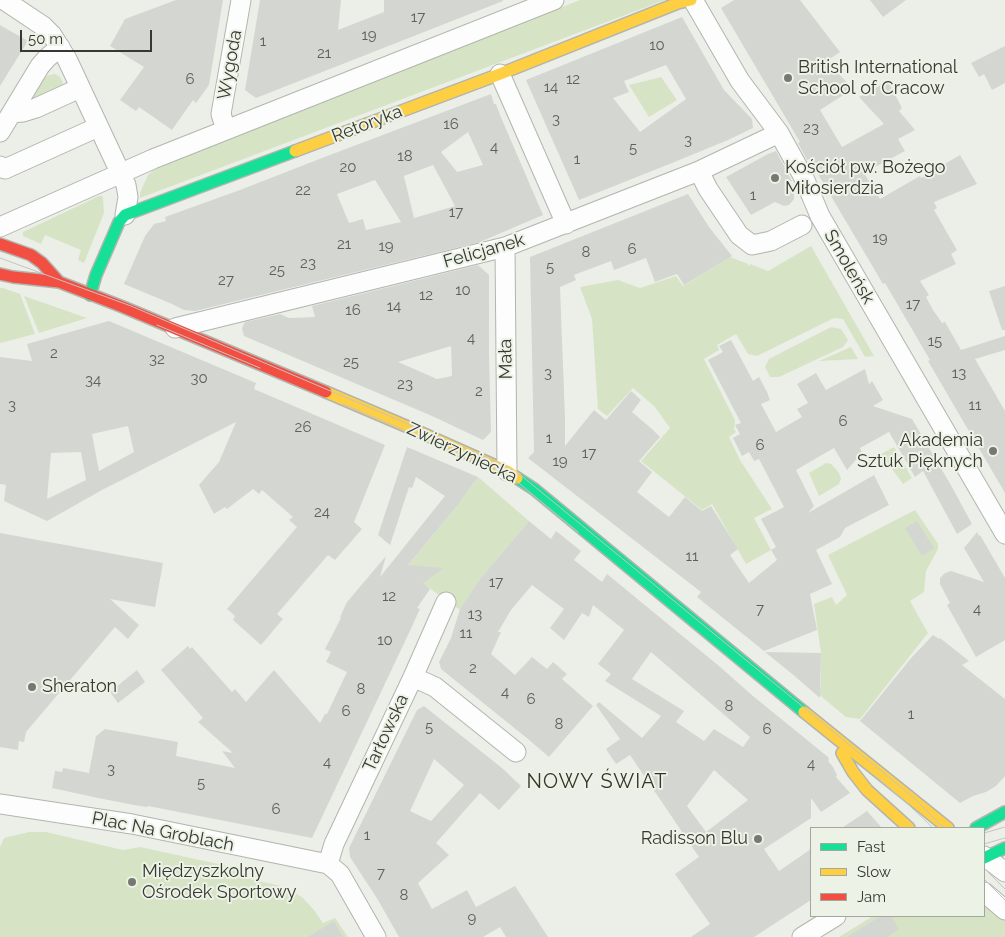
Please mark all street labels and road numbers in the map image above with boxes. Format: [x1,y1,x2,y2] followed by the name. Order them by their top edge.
[213,28,247,102] street label: Wygoda
[329,101,405,147] street label: Retoryka
[819,226,879,308] street label: Smoleńsk
[441,229,527,273] street label: Felicjanek
[495,339,517,379] street label: Mała
[403,418,521,488] street label: Zwierzyniecka
[359,691,413,775] street label: Tarłowska
[90,808,236,856] street label: Plac Na Groblach

